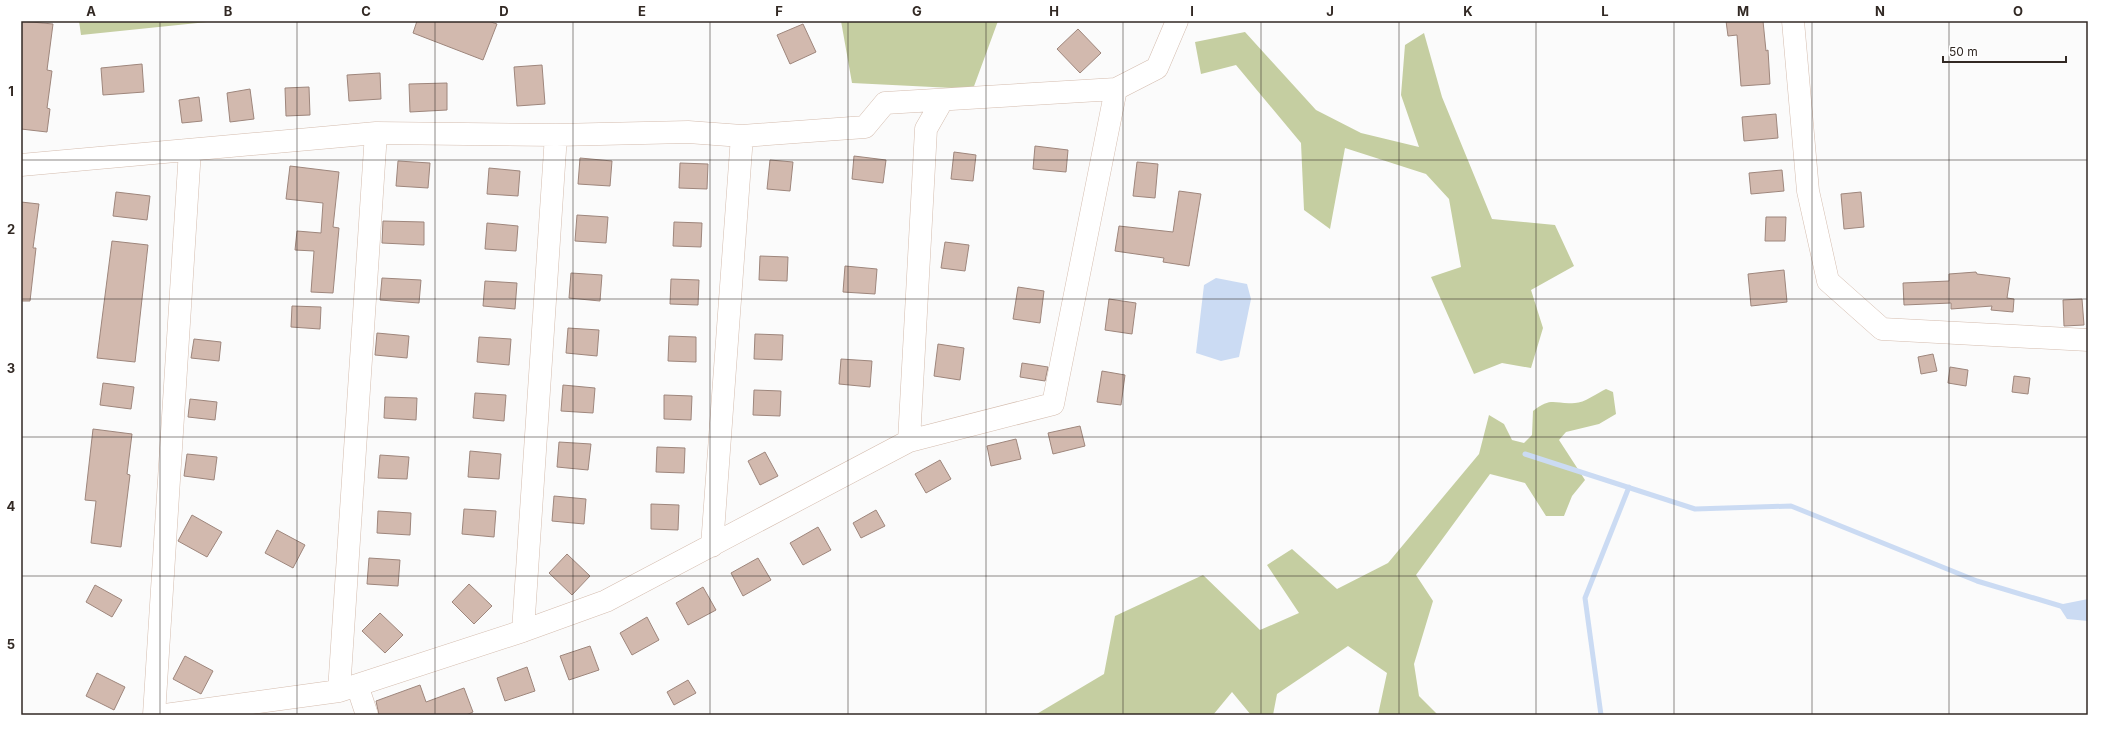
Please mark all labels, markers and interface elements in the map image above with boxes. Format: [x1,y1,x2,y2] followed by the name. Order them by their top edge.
[86,3,96,19] text: A
[224,3,233,19] text: B
[361,3,371,19] text: C
[499,3,509,19] text: D
[638,3,646,19] text: E
[775,3,783,19] text: F
[912,3,922,19] text: G
[1049,3,1059,19] text: H
[1190,3,1194,19] text: I
[1326,3,1334,19] text: J
[1463,3,1473,19] text: K
[1601,3,1609,19] text: L
[1737,3,1749,19] text: M
[1875,3,1885,19] text: N
[2013,3,2023,19] text: O
[1943,38,2066,64] scale bar
[1949,44,1978,59] text: 50 m
[8,83,14,99] text: 1
[7,221,15,237] text: 2
[7,360,15,376] text: 3
[7,498,16,514] text: 4
[7,636,15,652] text: 5

